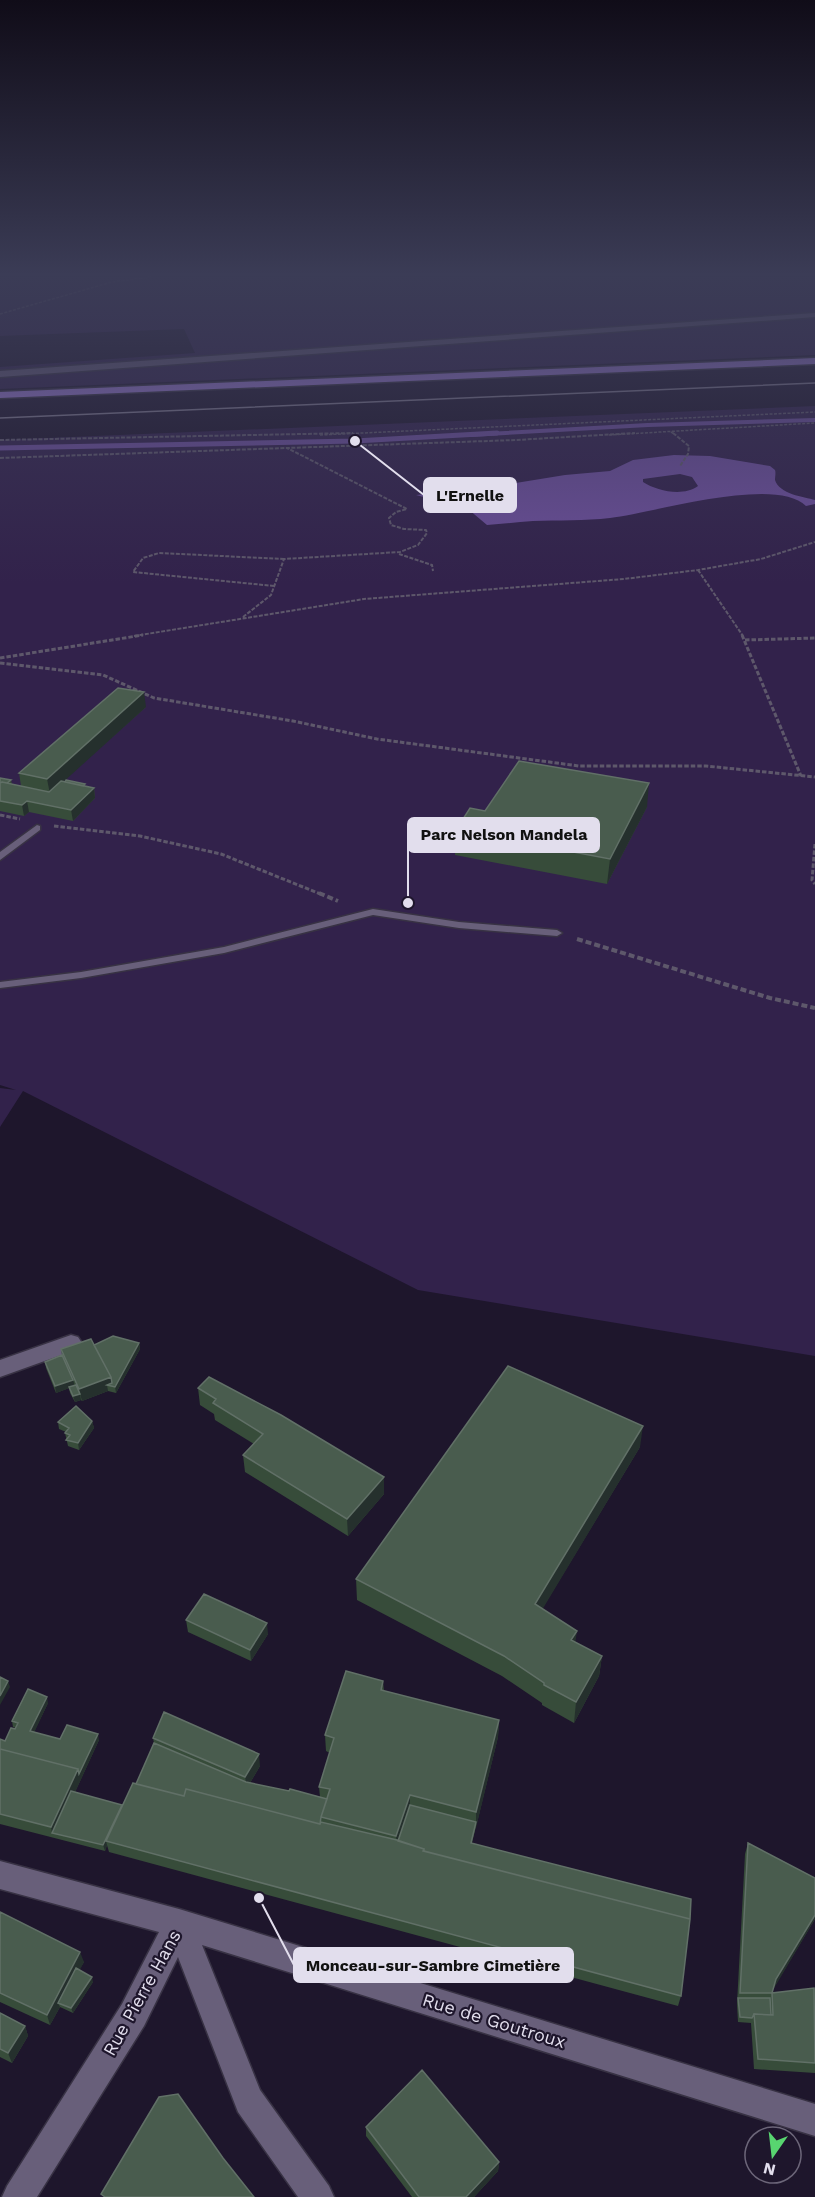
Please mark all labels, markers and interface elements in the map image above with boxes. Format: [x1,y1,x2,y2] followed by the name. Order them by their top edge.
[424,478,516,512] callout: L'Ernelle
[436,486,504,505] text: L'Ernelle
[408,818,599,852] callout: Parc Nelson Mandela
[421,825,588,844] text: Parc Nelson Mandela
[98,1926,185,2059] street label: Rue Pierre Hans
[294,1948,573,1982] callout: Monceau-sur-Sambre Cimetière
[306,1956,560,1975] text: Monceau-sur-Sambre Cimetière
[420,1989,568,2052] street label: Rue de Goutroux
[743,2125,803,2185] north arrow
[761,2158,778,2180] text: N

